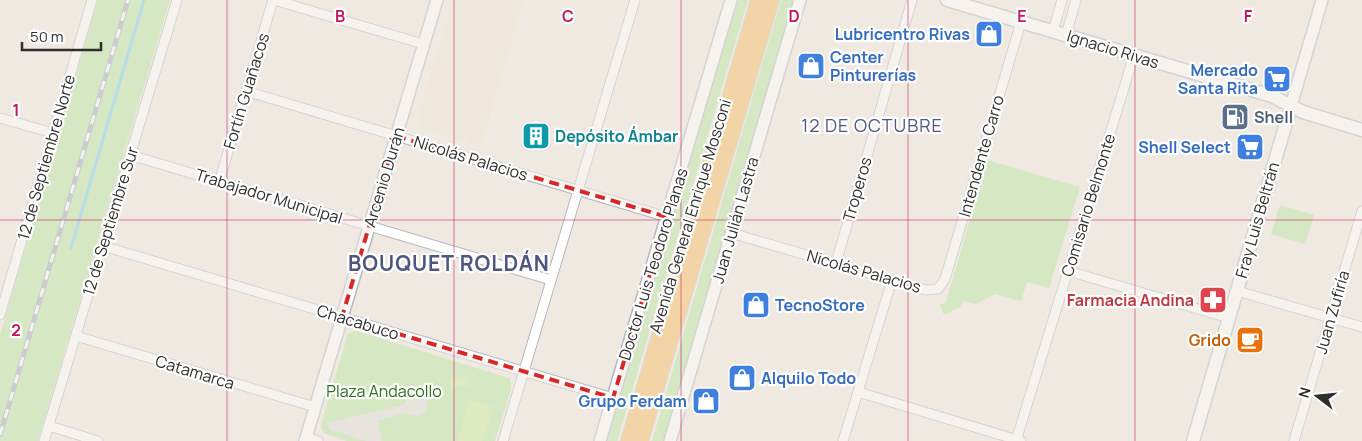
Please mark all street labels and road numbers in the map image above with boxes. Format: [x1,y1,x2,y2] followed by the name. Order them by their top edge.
[1064,25,1162,73] street label: Ignacio Rivas
[218,30,274,152] street label: Fortín Guañacos
[13,72,79,242] street label: 12 de Septiembre Norte
[953,92,1009,220] street label: Intendente Carro
[644,96,736,336] street label: Avenida General Enrique Mosconi
[358,124,410,230] street label: Arcenio Durán
[411,130,531,186] street label: Nicolás Palacios
[1056,131,1120,279] street label: Comisario Belmonte
[77,144,143,298] street label: 12 de Septiembre Sur
[706,154,764,286] street label: Juan Julián Lastra
[837,154,877,224] street label: Troperos
[1230,159,1284,281] street label: Fray Luis Beltrán
[193,163,345,229] street label: Trabajador Municipal
[613,165,693,363] street label: Doctor Luis Teodoro Planas
[804,244,924,298] street label: Nicolás Palacios
[1310,268,1354,356] street label: Juan Zufiría
[314,299,402,345] street label: Chacabuco
[153,350,237,394] street label: Catamarca

